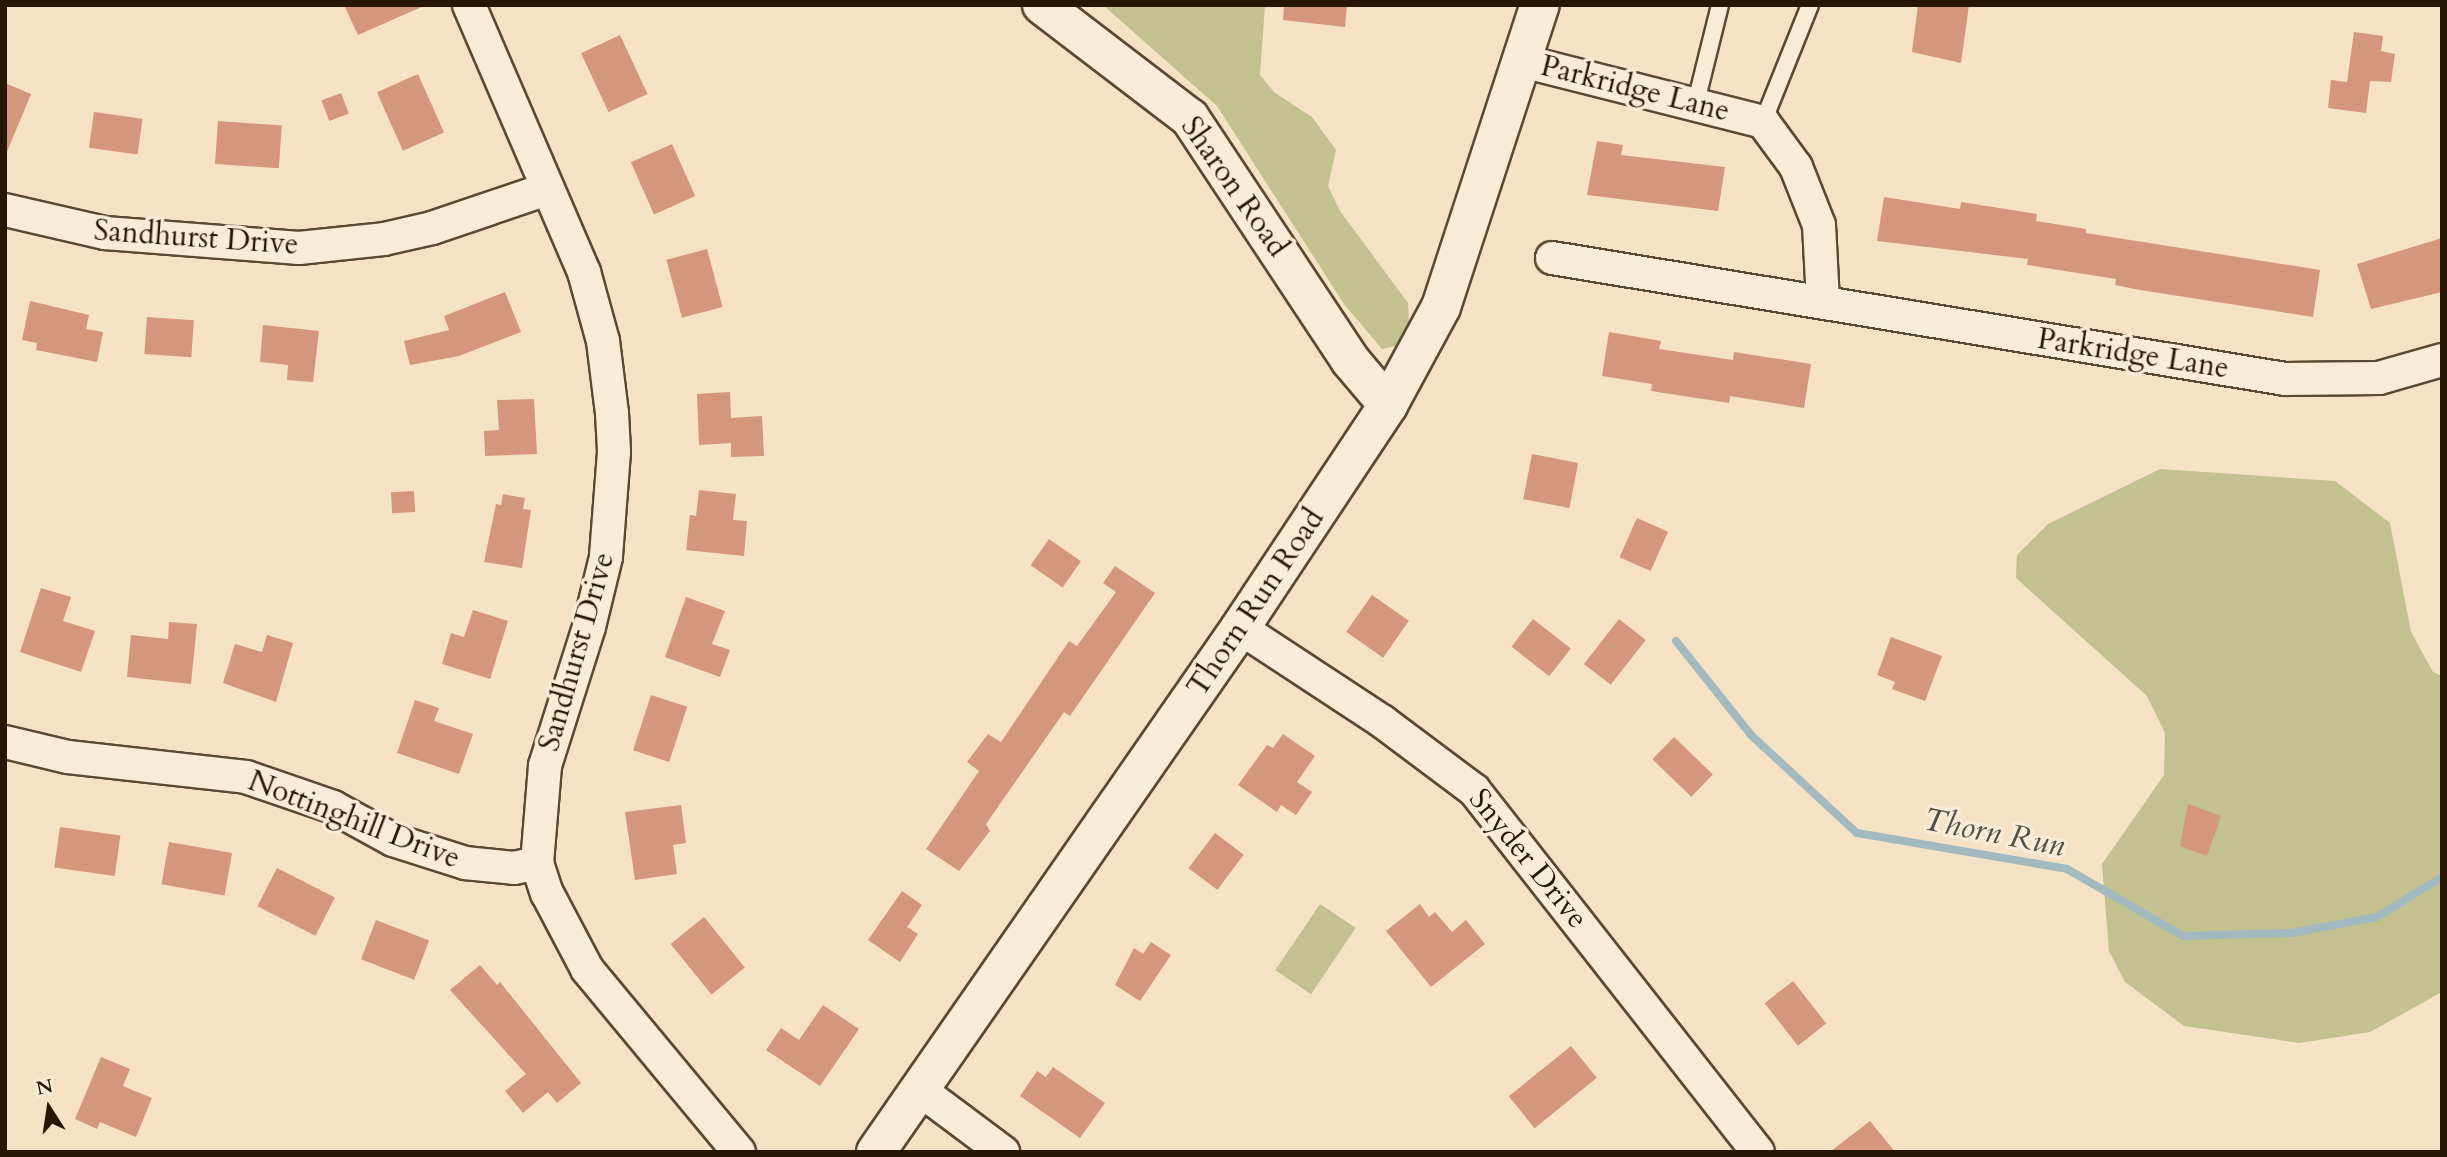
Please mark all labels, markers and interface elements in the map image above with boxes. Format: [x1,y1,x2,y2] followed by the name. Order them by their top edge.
[1537,48,1733,130] street label: Parkridge Lane
[1173,110,1295,264] street label: Sharon Road
[92,213,300,263] street label: Sandhurst Drive
[2035,321,2231,387] street label: Parkridge Lane
[1180,502,1332,704] street label: Thorn Run Road
[531,549,623,755] street label: Sandhurst Drive
[243,763,465,877] street label: Nottinghill Drive
[1461,782,1595,936] street label: Snyder Drive
[1920,801,2068,865] water label: Thorn Run
[14,1073,84,1143] north arrow
[34,1073,55,1102] text: N

